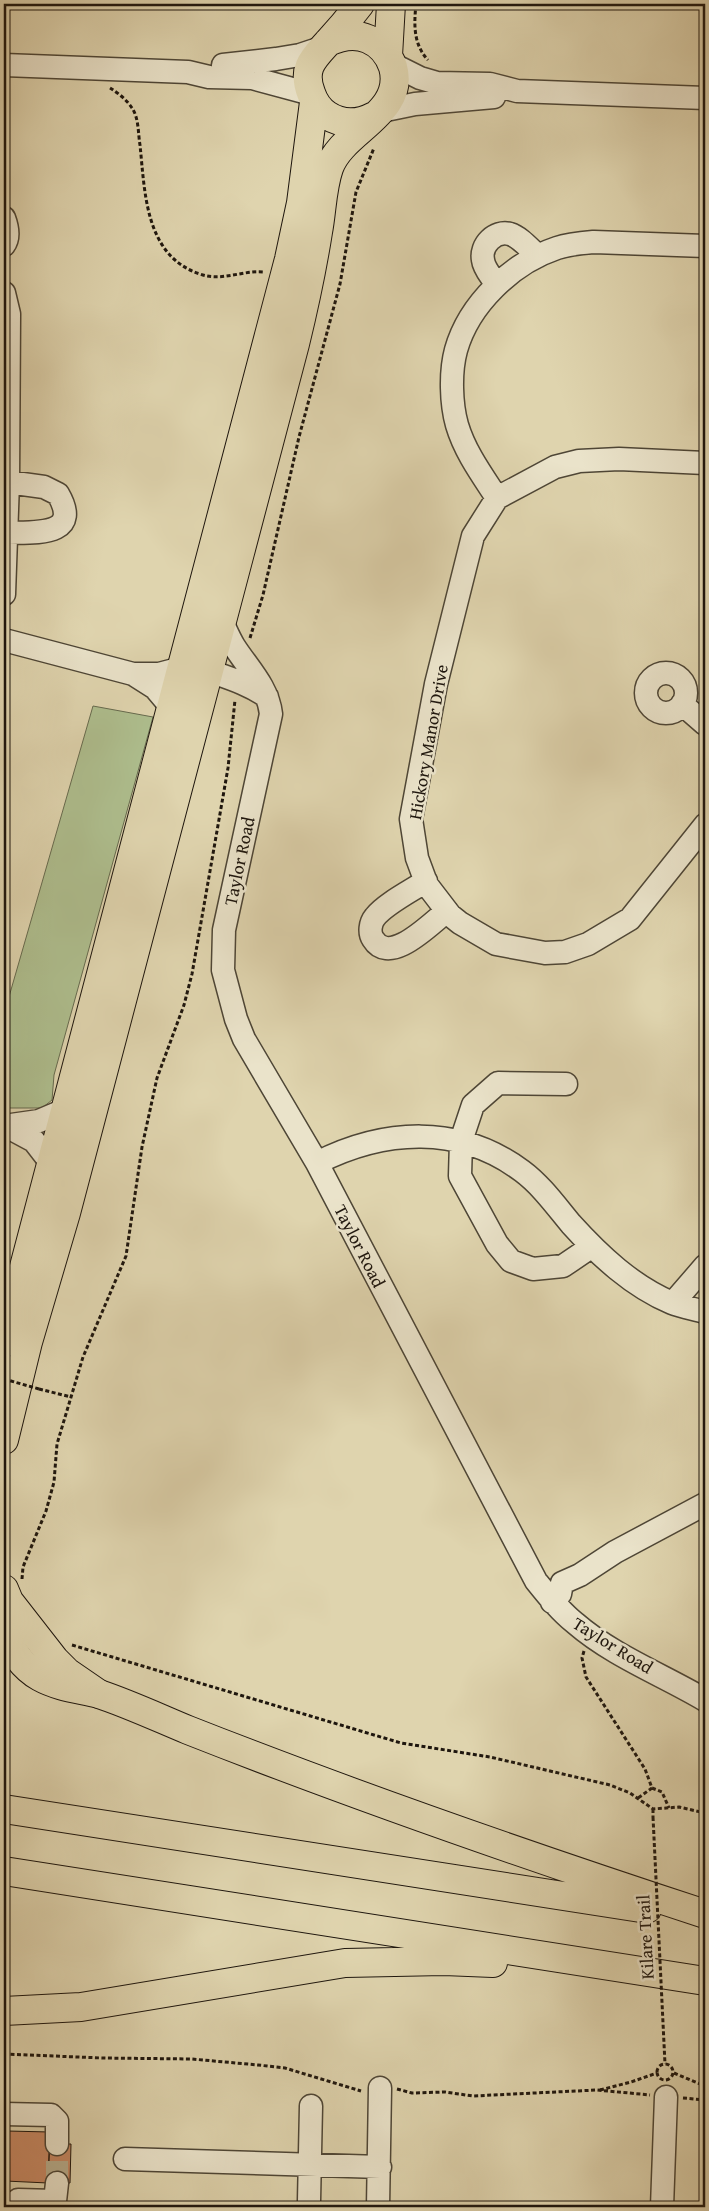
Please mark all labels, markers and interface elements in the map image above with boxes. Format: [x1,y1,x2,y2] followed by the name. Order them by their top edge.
[401,662,455,822] street label: Hickory Manor Drive
[216,814,262,908] street label: Taylor Road
[328,1200,393,1293] street label: Taylor Road
[568,1610,659,1681] street label: Taylor Road
[629,1894,661,1980] street label: Kilare Trail

